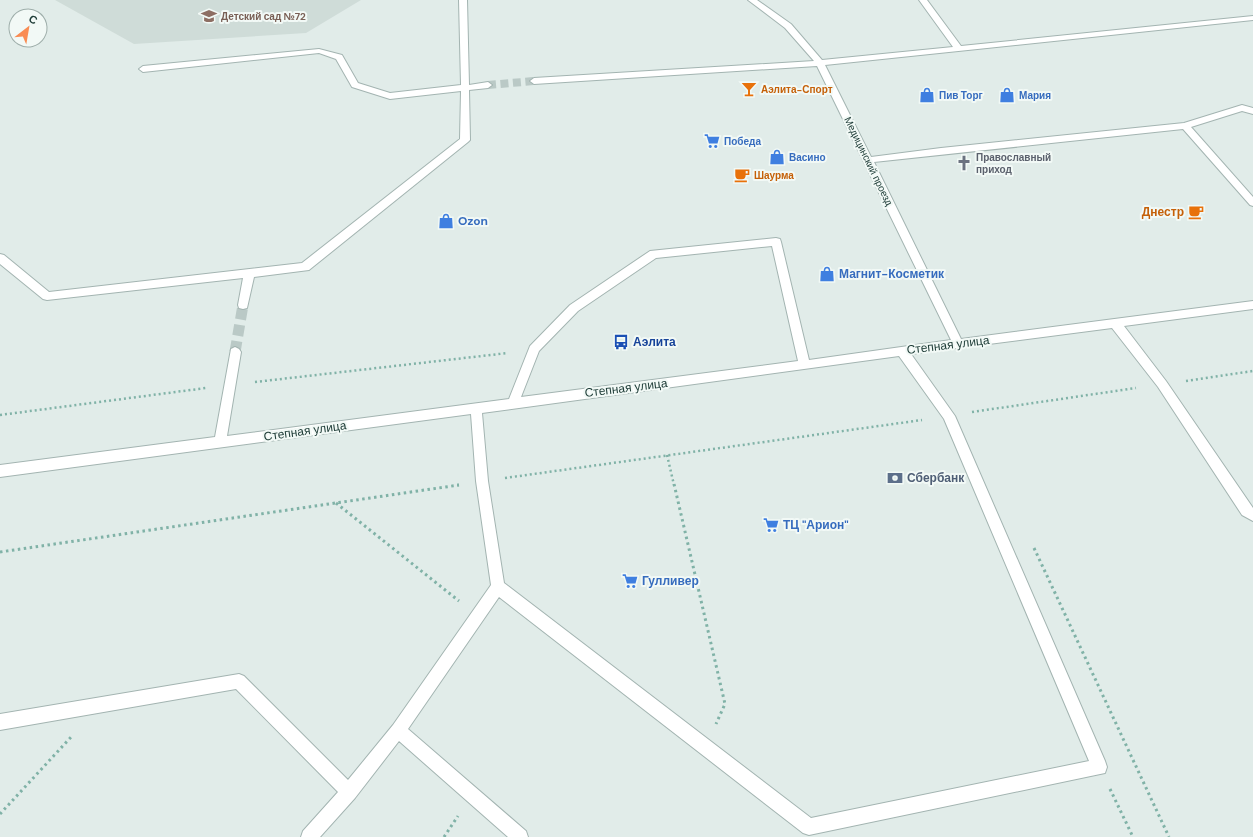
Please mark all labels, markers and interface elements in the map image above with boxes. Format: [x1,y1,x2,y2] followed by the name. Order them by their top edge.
[200,7,218,25] school or university icon: Детский сад №72
[8,8,48,48] north arrow
[221,10,306,23] place label: Детский сад №72
[26,11,40,28] text: С
[740,80,758,98] bar icon: Аэлита-Спорт
[761,83,833,96] place label: Аэлита-Спорт
[918,86,936,104] shop icon: Пив Торг
[998,86,1016,104] shop icon: Мария
[939,89,983,102] place label: Пив Торг
[1019,89,1051,102] place label: Мария
[841,115,896,208] street label: Медицинский проезд
[703,132,721,150] supermarket icon: Победа
[724,135,761,148] place label: Победа
[768,148,786,166] shop icon: Васино
[789,151,826,164] place label: Васино
[976,151,1051,176] place label: Православный приход
[955,154,973,172] church icon: Православный приход
[733,166,751,184] cafe icon: Шаурма
[754,169,794,182] place label: Шаурма
[1187,203,1205,221] cafe icon: Днестр
[1142,204,1184,220] place label: Днестр
[437,212,455,230] shop icon: Ozon
[458,213,488,229] place label: Ozon
[818,265,836,283] shop icon: Магнит-Косметик
[839,266,945,282] place label: Магнит-Косметик
[906,332,991,358] street label: Степная улица
[612,333,630,351] bus stop icon: Аэлита
[633,334,676,350] place label: Аэлита
[584,375,669,401] street label: Степная улица
[263,417,348,445] street label: Степная улица
[886,469,904,487] bank icon: Сбербанк
[907,470,965,486] place label: Сбербанк
[762,516,780,534] supermarket icon: ТЦ "Арион"
[783,517,849,533] place label: ТЦ "Арион"
[621,572,639,590] supermarket icon: Гулливер
[642,573,699,589] place label: Гулливер

